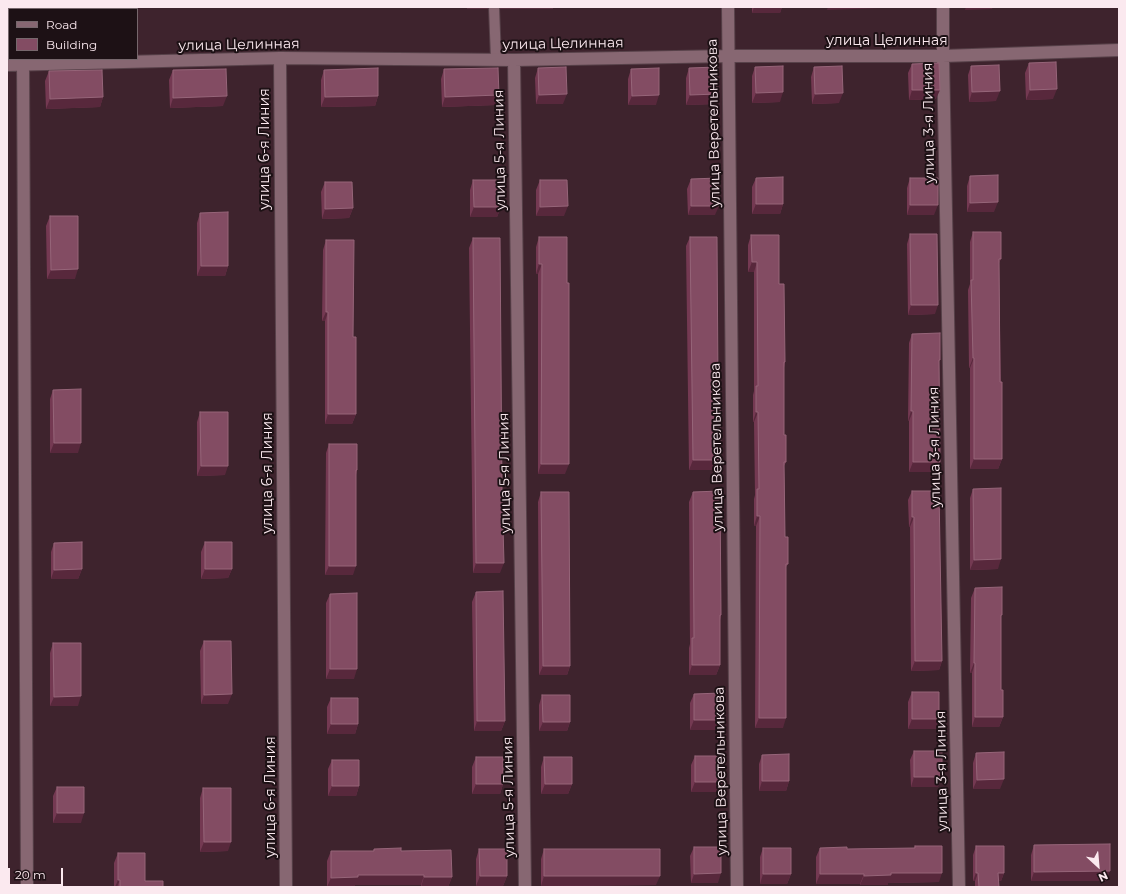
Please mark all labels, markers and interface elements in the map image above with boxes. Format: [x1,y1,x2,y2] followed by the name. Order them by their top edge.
[8,8,138,60] legend
[46,17,77,32] text: Road
[826,33,948,49] street label: улица Целинная
[502,35,624,53] street label: улица Целинная
[178,36,300,54] street label: улица Целинная
[46,37,97,52] text: Building
[704,39,724,207] street label: улица Веретельникова
[920,63,938,183] street label: улица 3-я Линия
[257,88,273,210] street label: улица 6-я Линия
[491,90,509,210] street label: улица 5-я Линия
[707,363,727,531] street label: улица Веретельникова
[926,387,944,507] street label: улица 3-я Линия
[260,412,276,534] street label: улица 6-я Линия
[496,413,514,533] street label: улица 5-я Линия
[711,687,731,855] street label: улица Веретельникова
[933,711,951,831] street label: улица 3-я Линия
[263,736,279,858] street label: улица 6-я Линия
[500,737,518,857] street label: улица 5-я Линия
[1078,846,1118,886] north arrow
[10,860,65,886] scale bar
[15,867,46,882] text: 20 m
[1096,869,1110,885] text: N

